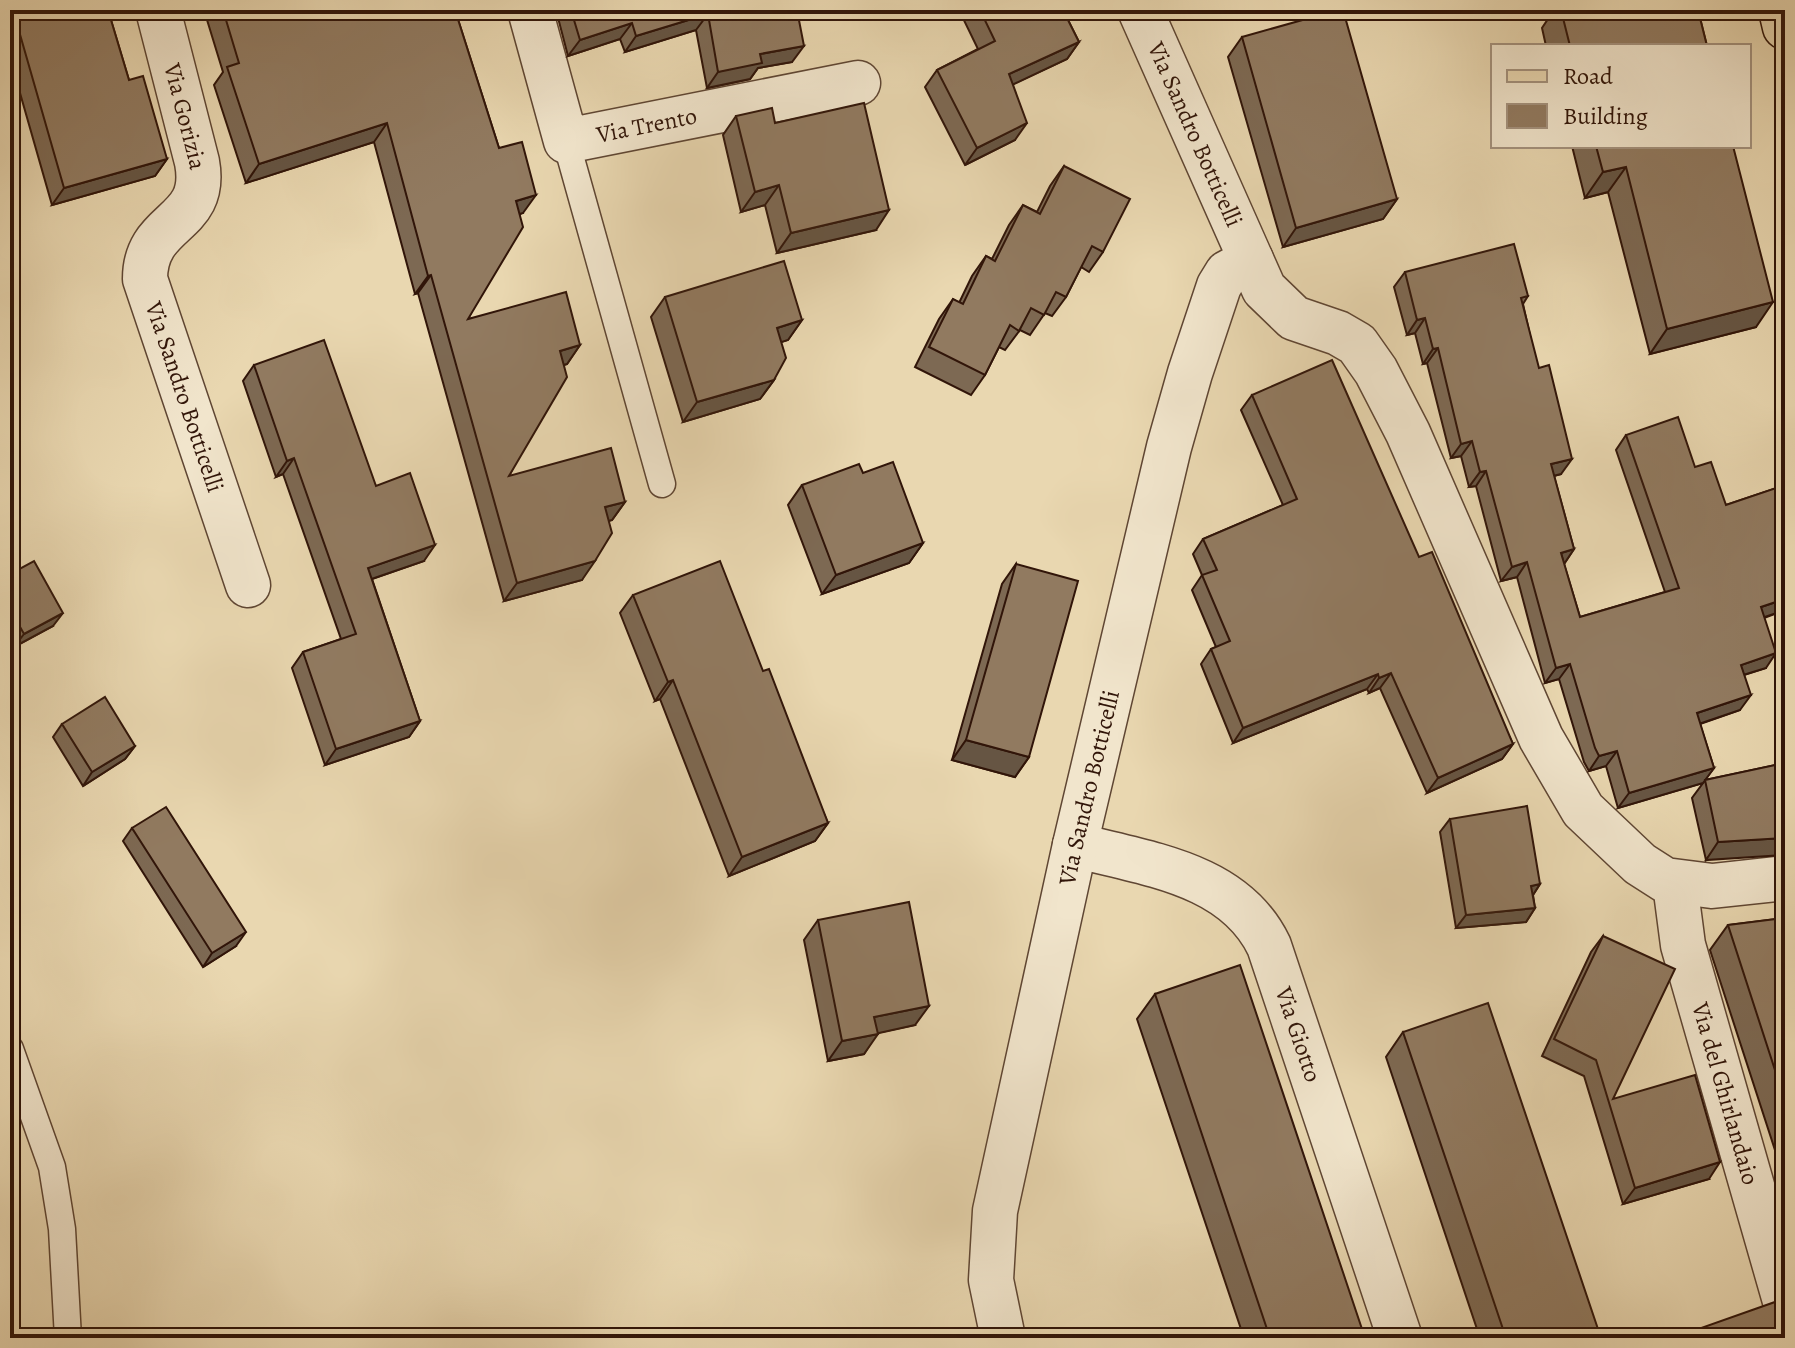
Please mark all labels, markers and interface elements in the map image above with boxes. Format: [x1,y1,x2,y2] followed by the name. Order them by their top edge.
[1140,36,1250,232] street label: Via Sandro Botticelli
[1491,44,1751,148] legend
[156,59,214,173] street label: Via Gorizia
[1563,60,1613,92] text: Road
[593,99,700,151] street label: Via Trento
[1563,100,1648,132] text: Building
[137,297,232,497] street label: Via Sandro Botticelli
[1050,687,1127,889] street label: Via Sandro Botticelli
[1267,982,1329,1086] street label: Via Giotto
[1684,998,1767,1188] street label: Via del Ghirlandaio

